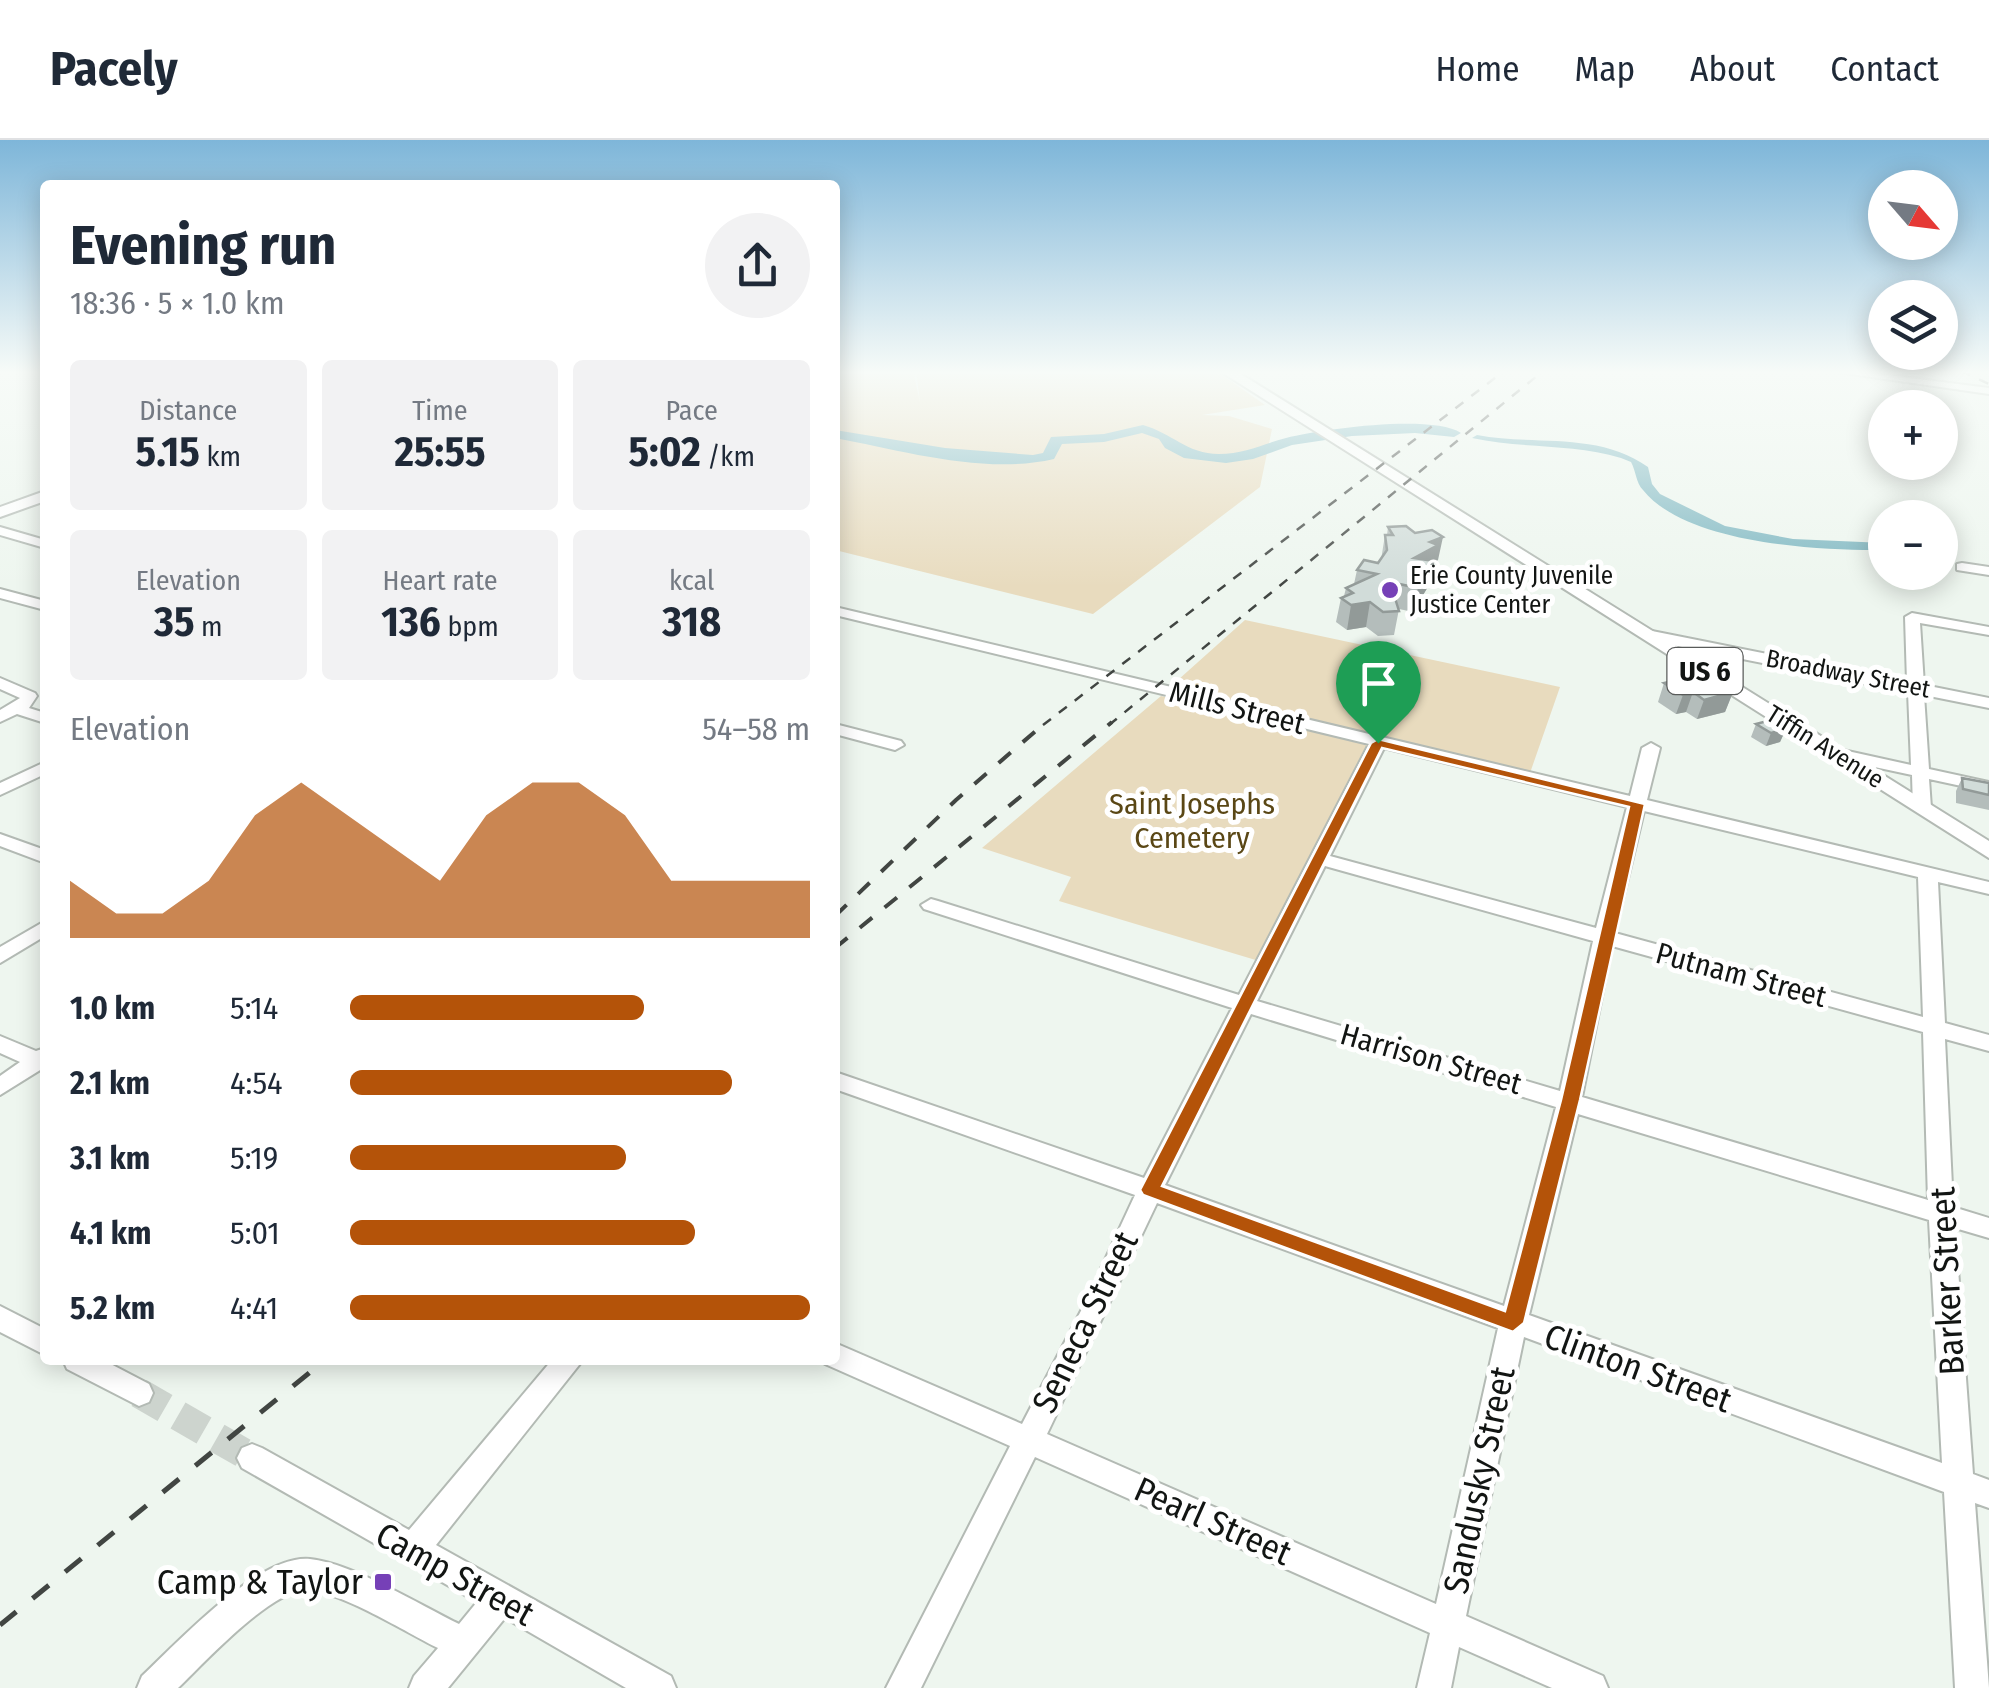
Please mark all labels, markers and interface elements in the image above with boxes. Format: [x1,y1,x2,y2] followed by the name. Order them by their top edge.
[50,40,178,98] text: Pacely
[1436,48,1519,90] text: Home
[1574,48,1635,90] text: Map
[1690,48,1775,90] text: About
[1830,48,1939,90] text: Contact
[1868,170,1958,260] north arrow
[1868,170,1958,590] map controls
[70,213,336,279] text: Evening run
[705,213,810,318] button: share
[1868,280,1958,370] button: layers
[70,284,285,322] text: 18:36 · 5 × 1.0 km
[1868,390,1958,480] button: +
[139,394,237,427] text: Distance
[412,394,468,427] text: Time
[666,394,718,427] text: Pace
[136,427,200,477] text: 5.15
[394,427,486,477] text: 25:55
[628,427,701,477] text: 5:02
[200,440,241,473] text: km
[701,440,755,473] text: /km
[1868,500,1958,590] button: −
[1410,561,1613,620] place label: Erie County Juvenile Justice Center
[136,564,241,597] text: Elevation
[383,564,497,597] text: Heart rate
[669,564,714,597] text: kcal
[1379,579,1401,601] marker: Erie County Juvenile Justice Center
[154,597,195,647] text: 35
[381,597,441,647] text: 136
[662,597,721,647] text: 318
[195,610,223,643] text: m
[441,610,499,643] text: bpm
[1336,641,1421,744] pin
[1763,643,1933,705] street label: Broadway Street
[1668,648,1742,694] road number: US 6
[1351,656,1406,711] icon: arrive
[1166,674,1309,742] street label: Mills Street
[1761,699,1889,795] street label: Tiffin Avenue
[70,710,190,748] text: Elevation
[702,710,810,748] text: 54–58 m
[1109,786,1275,856] park label: Saint Josephs Cemetery
[1652,935,1830,1015] street label: Putnam Street
[70,989,155,1027] text: 1.0 km
[230,989,278,1027] text: 5:14
[1336,1016,1526,1102] street label: Harrison Street
[70,1064,150,1102] text: 2.1 km
[230,1064,283,1102] text: 4:54
[70,1139,150,1177] text: 3.1 km
[230,1139,278,1177] text: 5:19
[1921,1185,1973,1376] street label: Barker Street
[70,1214,151,1252] text: 4.1 km
[230,1214,280,1252] text: 5:01
[1023,1224,1147,1419] street label: Seneca Street
[70,1289,155,1327] text: 5.2 km
[230,1289,278,1327] text: 4:41
[1539,1315,1738,1421] street label: Clinton Street
[1434,1362,1524,1597] street label: Sandusky Street
[1128,1468,1298,1574] street label: Pearl Street
[369,1513,542,1635] street label: Camp Street
[157,1561,363,1603] place label: Camp & Taylor
[372,1571,394,1593] marker: Camp & Taylor

